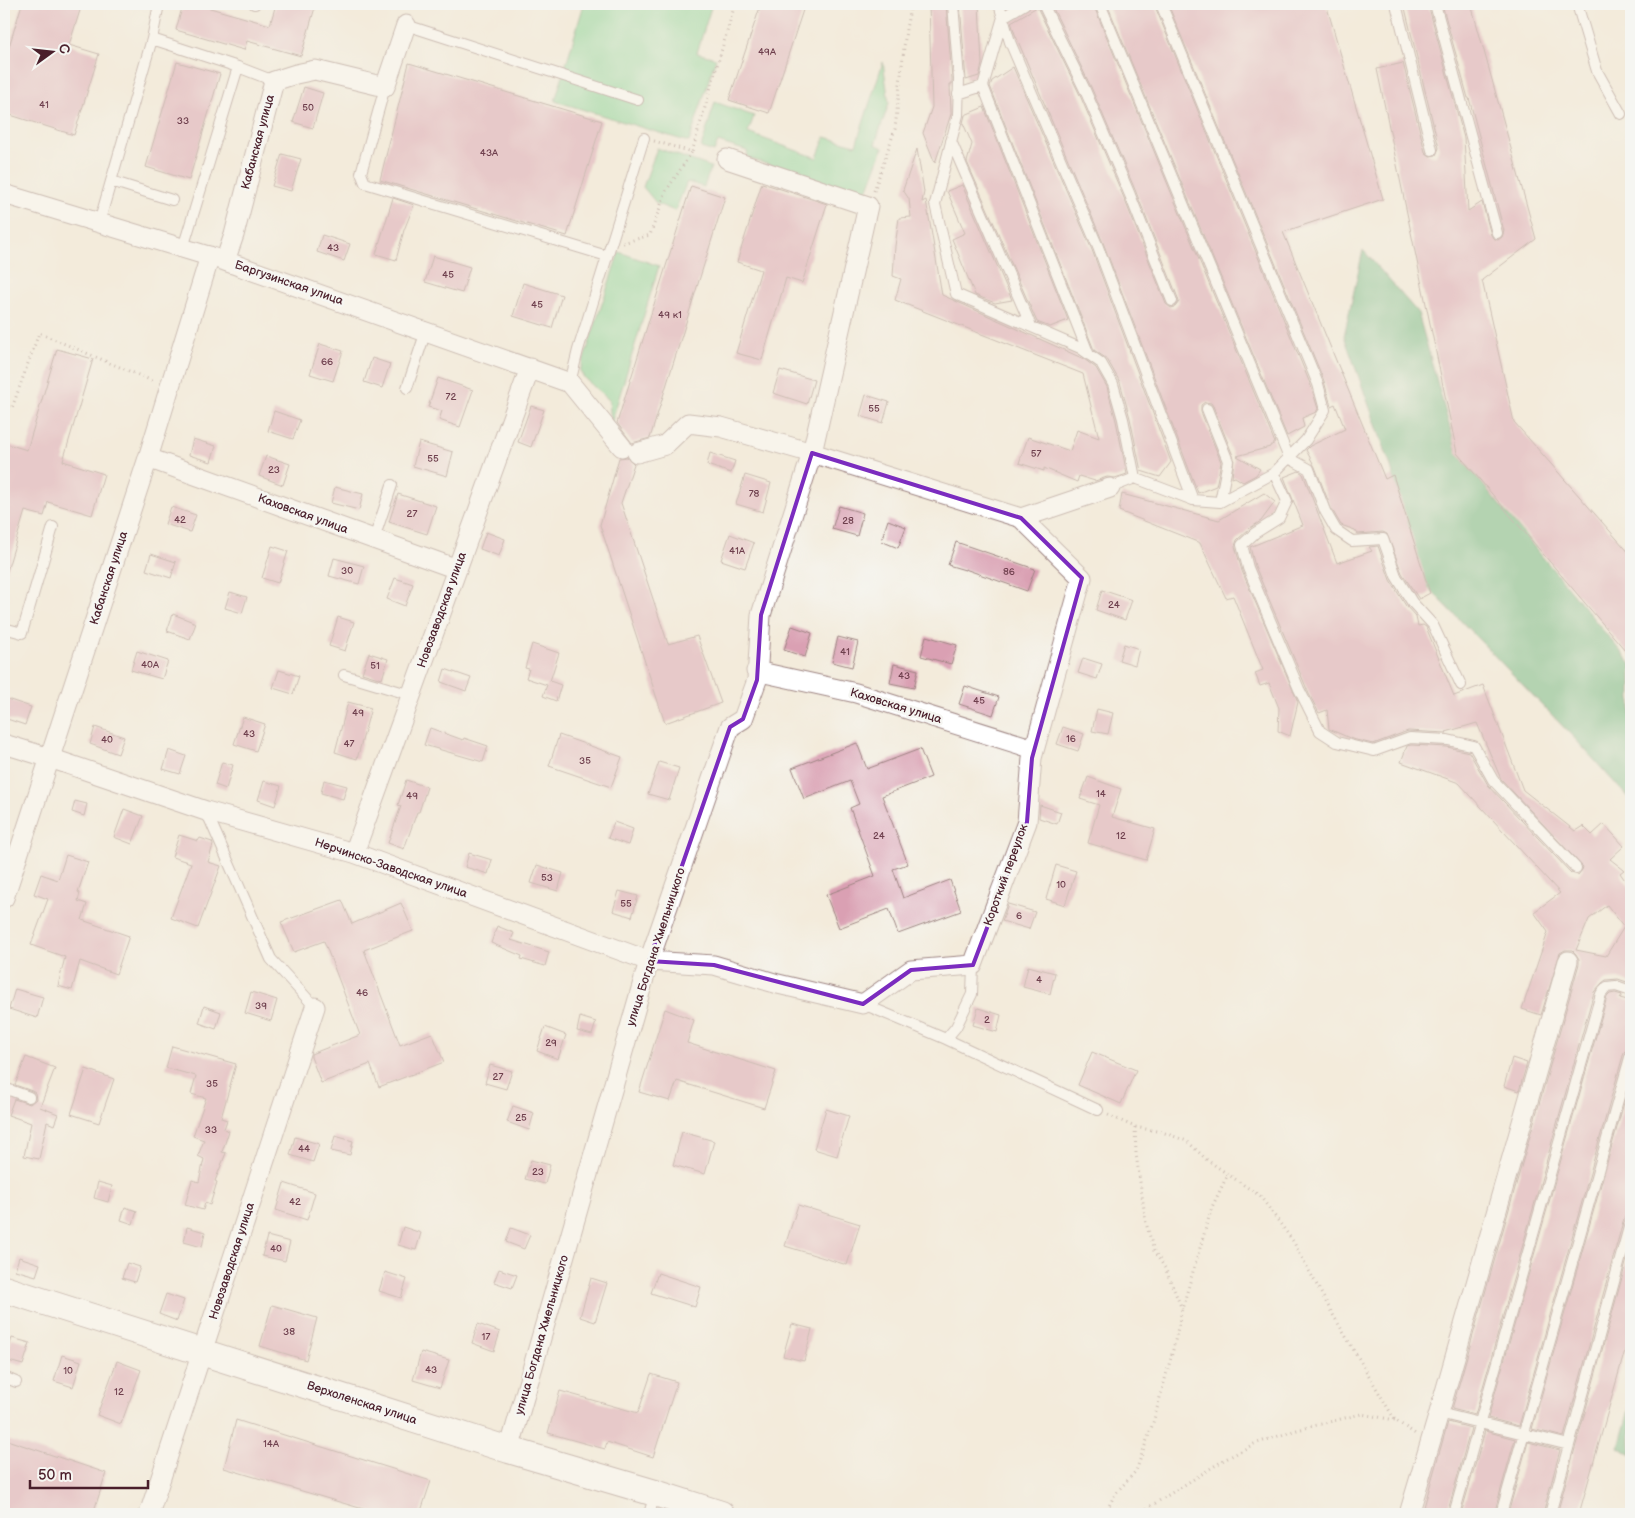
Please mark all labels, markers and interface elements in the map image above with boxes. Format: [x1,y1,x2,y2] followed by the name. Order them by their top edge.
[28,28,78,78] north arrow
[55,42,74,56] text: С
[758,46,777,58] house number: 49А
[238,93,278,191] street label: Кабанская улица
[39,99,49,111] house number: 41
[302,102,314,114] house number: 50
[177,115,189,127] house number: 33
[480,147,499,159] house number: 43А
[327,242,339,254] house number: 43
[233,257,345,309] street label: Баргузинская улица
[442,269,454,281] house number: 45
[531,299,543,311] house number: 45
[658,309,682,321] house number: 49 к1
[321,356,333,368] house number: 66
[446,391,457,403] house number: 72
[868,403,880,415] house number: 55
[1031,448,1041,460] house number: 57
[427,453,439,465] house number: 55
[268,464,280,476] house number: 23
[749,488,760,500] house number: 78
[256,491,350,537] street label: Каховская улица
[407,508,417,520] house number: 27
[174,514,186,526] house number: 42
[842,515,854,527] house number: 28
[87,529,131,627] street label: Кабанская улица
[729,545,746,557] house number: 41А
[414,550,470,670] street label: Новозаводская улица
[341,565,353,577] house number: 30
[1003,566,1015,578] house number: 86
[1108,599,1120,611] house number: 24
[840,646,850,658] house number: 41
[141,659,160,671] house number: 40А
[370,660,380,672] house number: 51
[898,670,910,682] house number: 43
[848,685,944,727] street label: Каховская улица
[973,695,985,707] house number: 45
[352,707,364,719] house number: 49
[243,728,255,740] house number: 43
[1066,733,1076,745] house number: 16
[101,734,113,746] house number: 40
[343,738,355,750] house number: 47
[579,755,591,767] house number: 35
[1096,788,1106,800] house number: 14
[406,790,418,802] house number: 49
[981,821,1032,928] street label: Короткий переулок
[873,830,885,842] house number: 24
[1116,830,1126,842] house number: 12
[313,835,469,901] street label: Нерчинско-Заводская улица
[623,866,689,1028] street label: улица Богдана Хмельницкого
[541,872,553,884] house number: 53
[1056,879,1066,891] house number: 10
[620,898,632,910] house number: 55
[1016,910,1022,922] house number: 6
[1036,974,1042,986] house number: 4
[356,987,368,999] house number: 46
[255,1000,267,1012] house number: 39
[984,1014,990,1026] house number: 2
[545,1037,557,1049] house number: 29
[493,1071,503,1083] house number: 27
[206,1078,218,1090] house number: 35
[515,1112,527,1124] house number: 25
[205,1124,217,1136] house number: 33
[298,1143,310,1155] house number: 44
[532,1166,544,1178] house number: 23
[289,1196,301,1208] house number: 42
[206,1201,258,1321] street label: Новозаводская улица
[270,1243,282,1255] house number: 40
[512,1253,572,1417] street label: улица Богдана Хмельницкого
[283,1326,295,1338] house number: 38
[482,1331,490,1343] house number: 17
[425,1364,437,1376] house number: 43
[63,1365,73,1377] house number: 10
[305,1378,419,1428] street label: Верхоленская улица
[114,1386,124,1398] house number: 12
[263,1438,280,1450] house number: 14А
[30,1458,148,1490] scale bar
[38,1466,72,1485] text: 50 m

